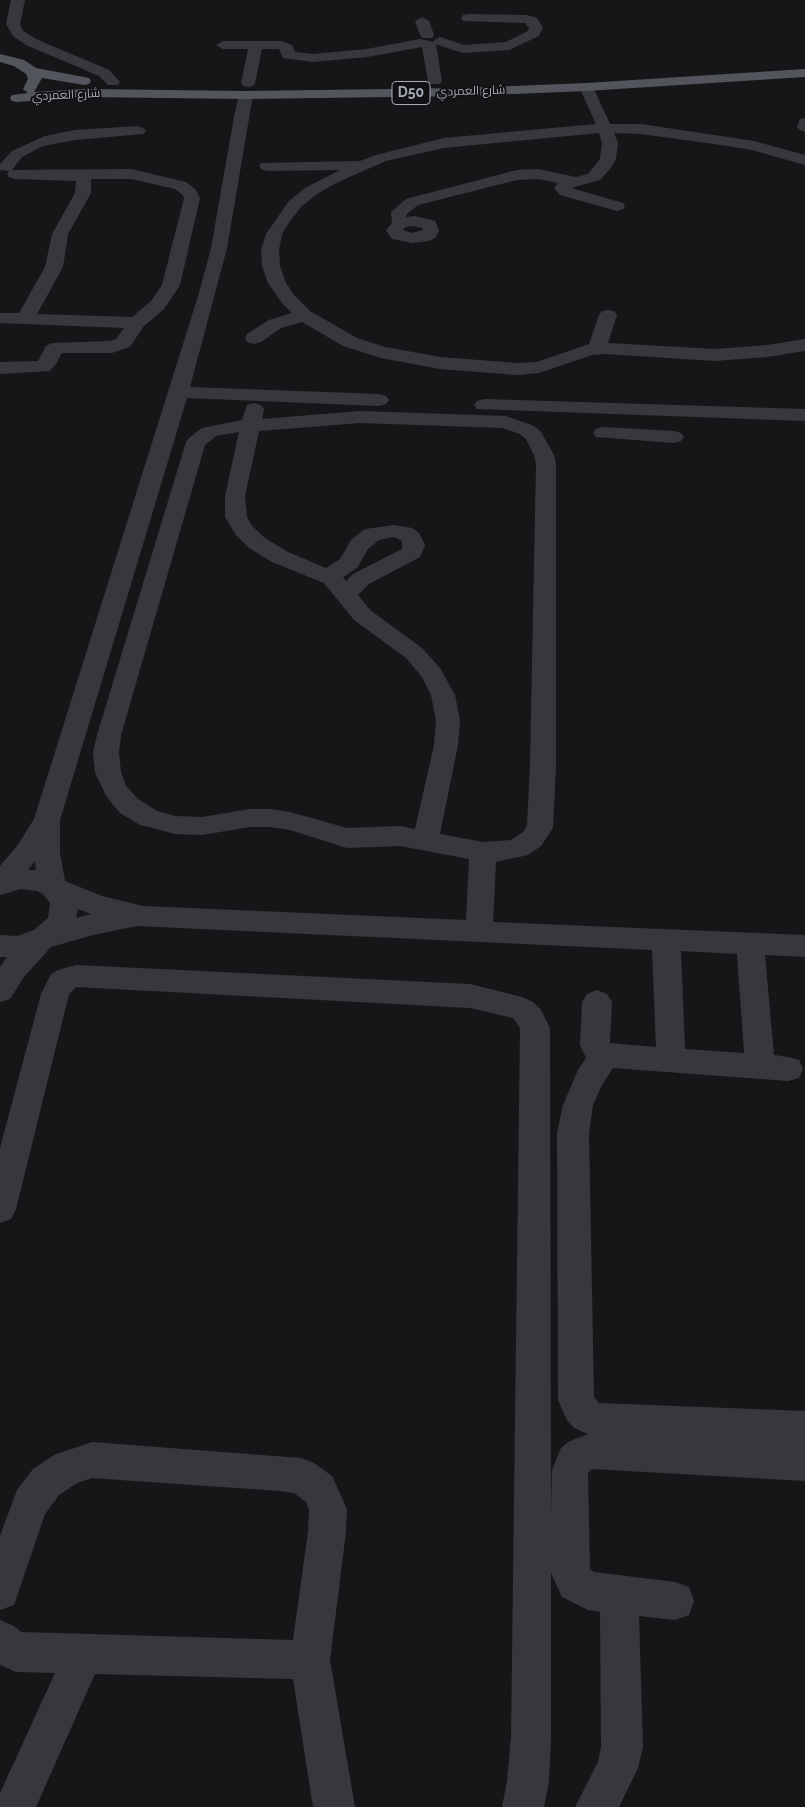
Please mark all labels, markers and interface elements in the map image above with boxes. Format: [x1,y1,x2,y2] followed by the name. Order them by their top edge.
[392,82,430,105] road number: D50
[436,83,506,99] street label: شارع العمردي
[31,86,101,104] street label: شارع العمردي

